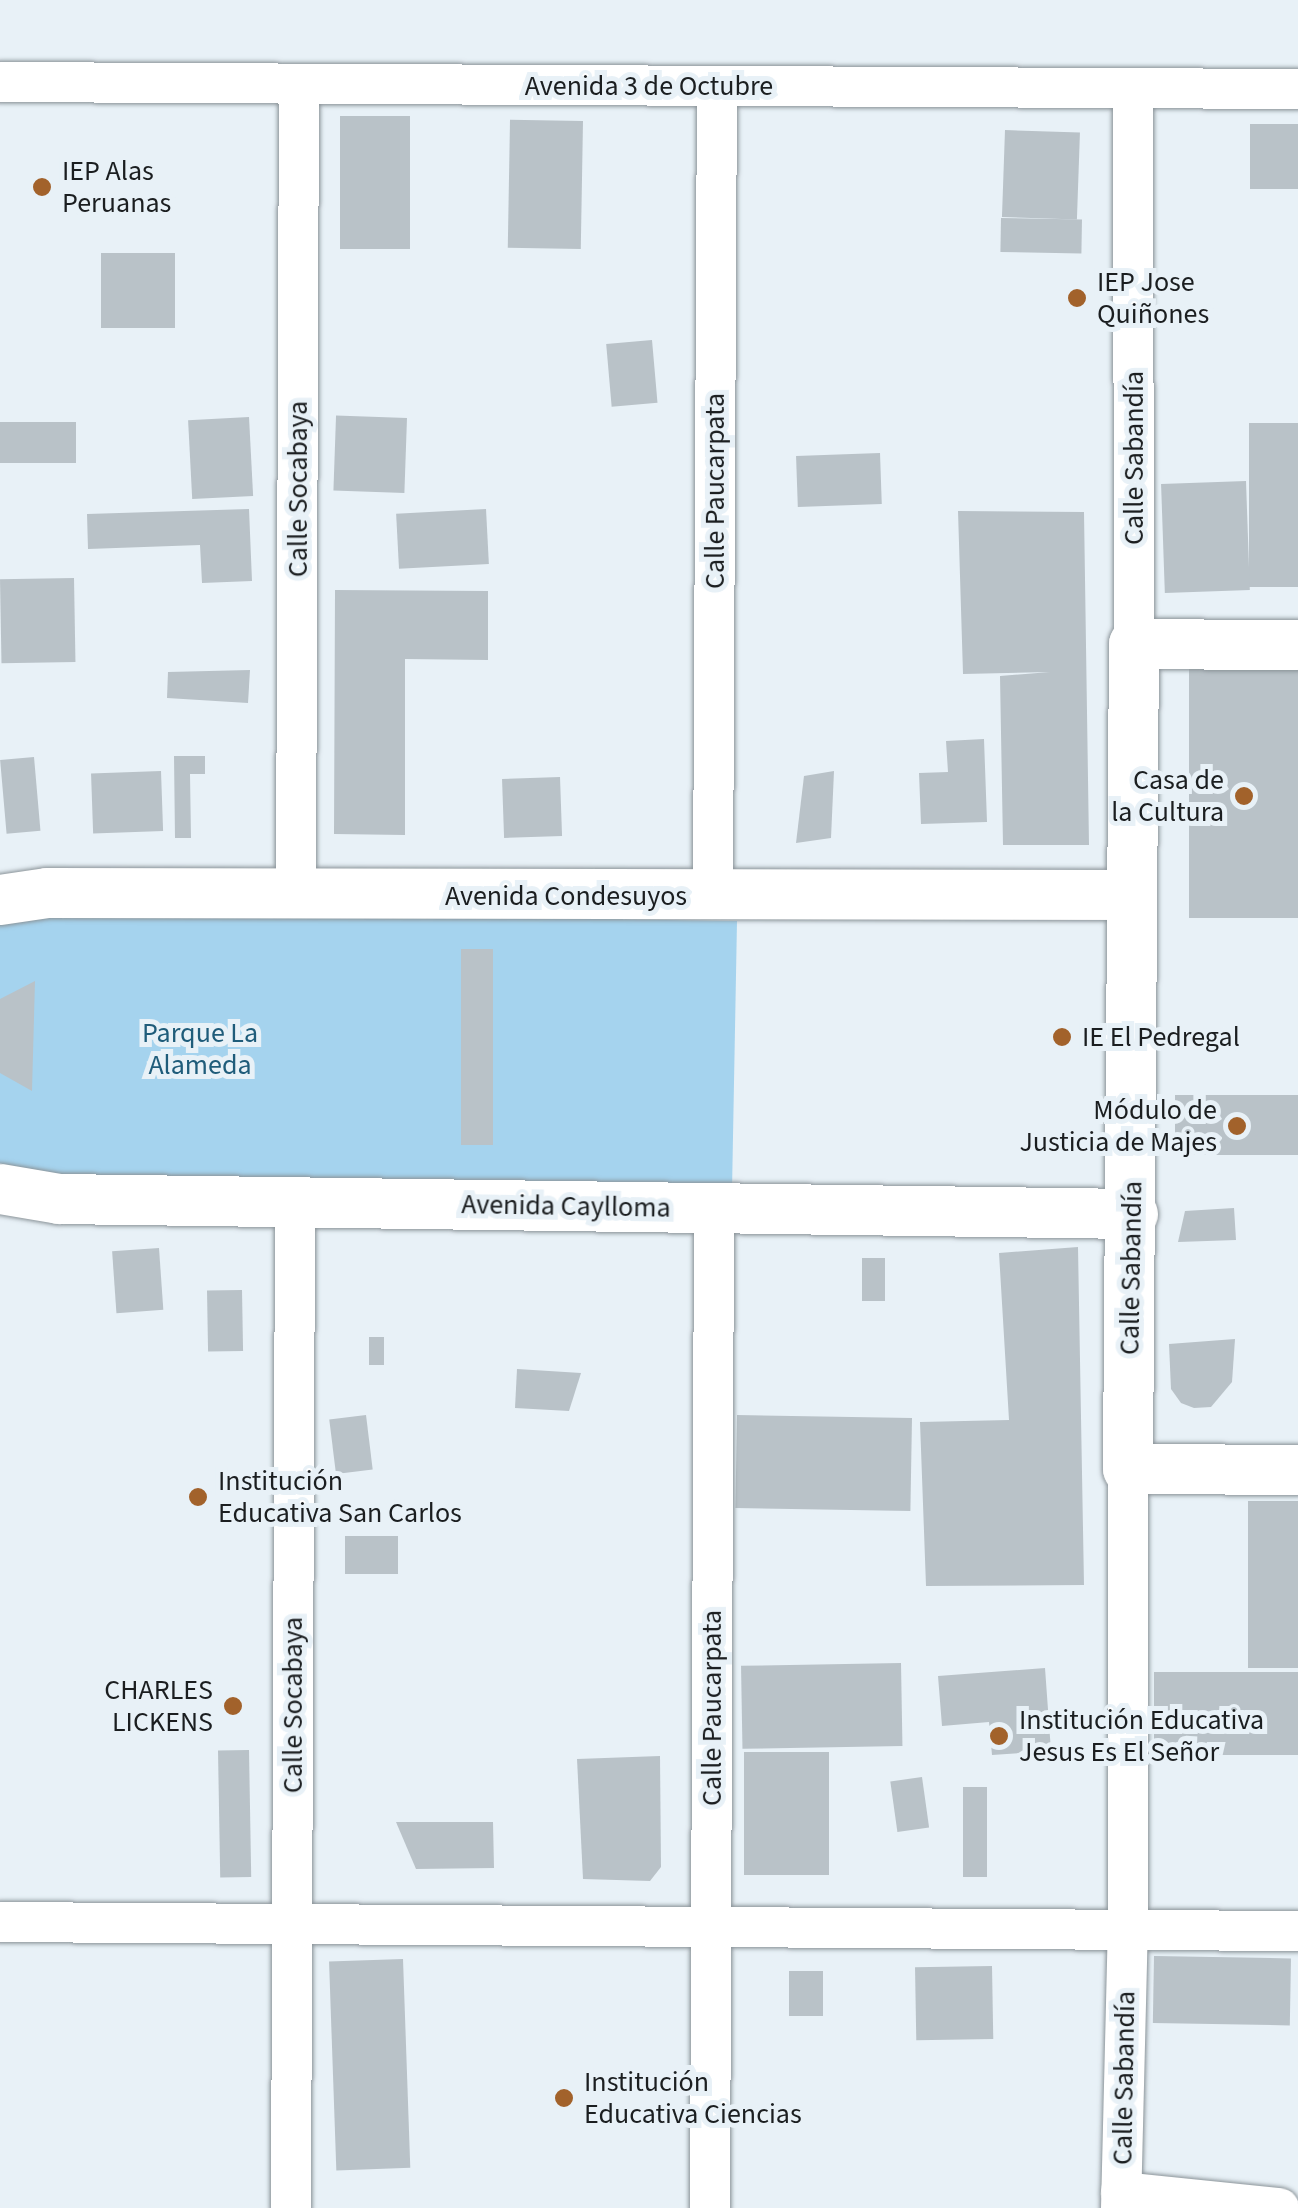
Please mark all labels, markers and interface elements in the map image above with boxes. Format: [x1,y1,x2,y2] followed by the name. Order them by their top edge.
[525,69,773,103] street label: Avenida 3 de Octubre
[62,154,171,220] place label: IEP Alas Peruanas
[31,176,53,198] marker: IEP Alas Peruanas
[1097,265,1209,331] place label: IEP Jose Quiñones
[1066,287,1088,309] marker: IEP Jose Quiñones
[1117,371,1151,545] street label: Calle Sabandía
[698,393,732,589] street label: Calle Paucarpata
[281,401,315,577] street label: Calle Socabaya
[1111,763,1224,829] place label: Casa de la Cultura
[1233,785,1255,807] marker: Casa de la Cultura
[445,879,687,913] street label: Avenida Condesuyos
[142,1016,258,1082] park label: Parque La Alameda
[1082,1020,1240,1054] place label: IE El Pedregal
[1051,1026,1073,1048] marker: IE El Pedregal
[1019,1093,1217,1159] place label: Módulo de Justicia de Majes
[1226,1115,1248,1137] marker: Módulo de Justicia de Majes
[1113,1181,1149,1355] street label: Calle Sabandía
[461,1187,671,1225] street label: Avenida Caylloma
[218,1464,462,1530] place label: Institución Educativa San Carlos
[187,1486,209,1508] marker: Institución Educativa San Carlos
[695,1610,729,1806] street label: Calle Paucarpata
[276,1617,310,1793] street label: Calle Socabaya
[104,1673,213,1739] place label: CHARLES LICKENS
[222,1695,244,1717] marker: CHARLES LICKENS
[1019,1703,1264,1769] place label: Institución Educativa Jesus Es El Señor
[988,1725,1010,1747] marker: Institución Educativa Jesus Es El Señor
[1106,1991,1142,2165] street label: Calle Sabandía
[584,2065,802,2131] place label: Institución Educativa Ciencias
[553,2087,575,2109] marker: Institución Educativa Ciencias

